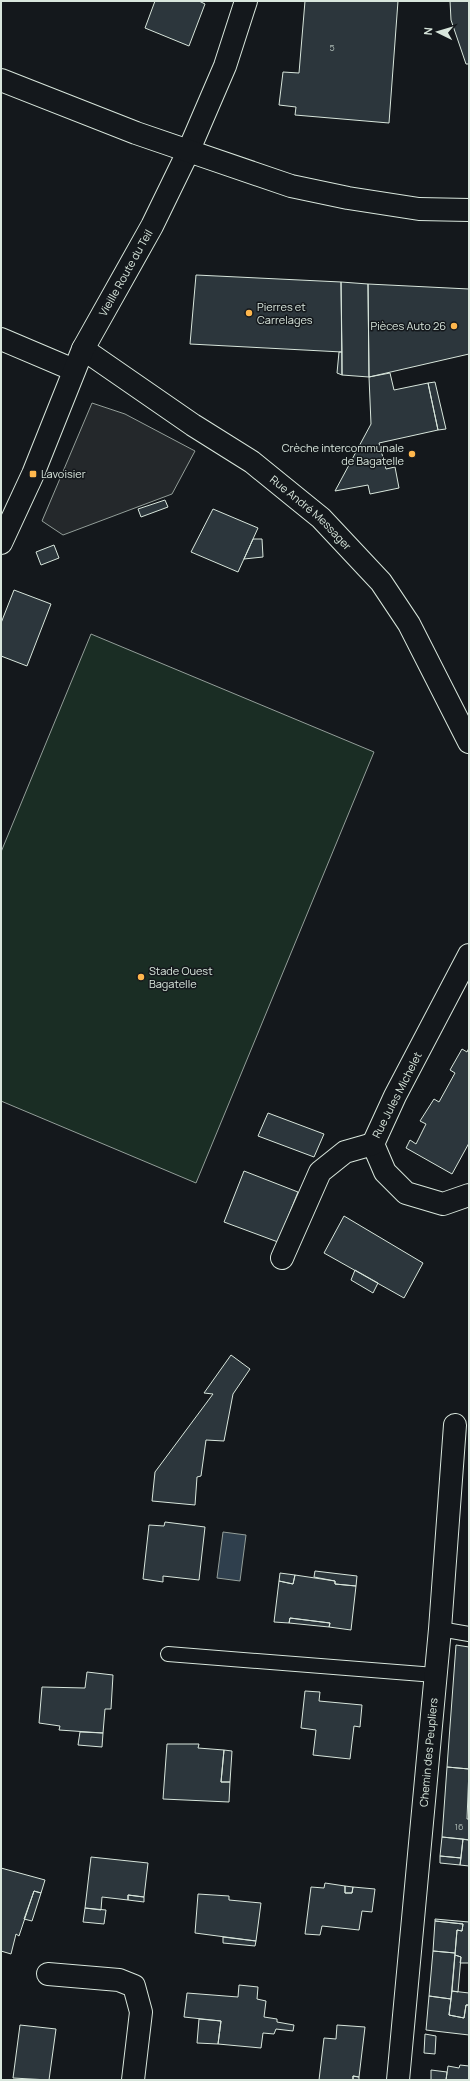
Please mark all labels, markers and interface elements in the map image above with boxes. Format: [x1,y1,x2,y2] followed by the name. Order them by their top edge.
[418,12,458,52] north arrow
[420,26,435,36] text: N
[329,41,335,54] house number: 5
[95,227,156,319] street label: Vieille Route du Teil
[257,299,313,327] place label: Pierres et Carrelages
[244,308,254,318] marker: Pierres et Carrelages
[371,318,446,333] place label: Pièces Auto 26
[449,321,459,331] marker: Pièces Auto 26
[282,440,405,468] place label: Crèche intercommunale de Bagatelle
[407,449,417,459] marker: Crèche intercommunale de Bagatelle
[41,466,86,481] place label: Lavoisier
[28,469,38,479] marker: Lavoisier
[267,472,355,553] street label: Rue André Messager
[149,963,213,991] place label: Stade Ouest Bagatelle
[136,972,146,982] marker: Stade Ouest Bagatelle
[368,1049,425,1140] street label: Rue Jules Michelet
[415,1697,441,1808] street label: Chemin des Peupliers
[454,1820,464,1833] house number: 16

